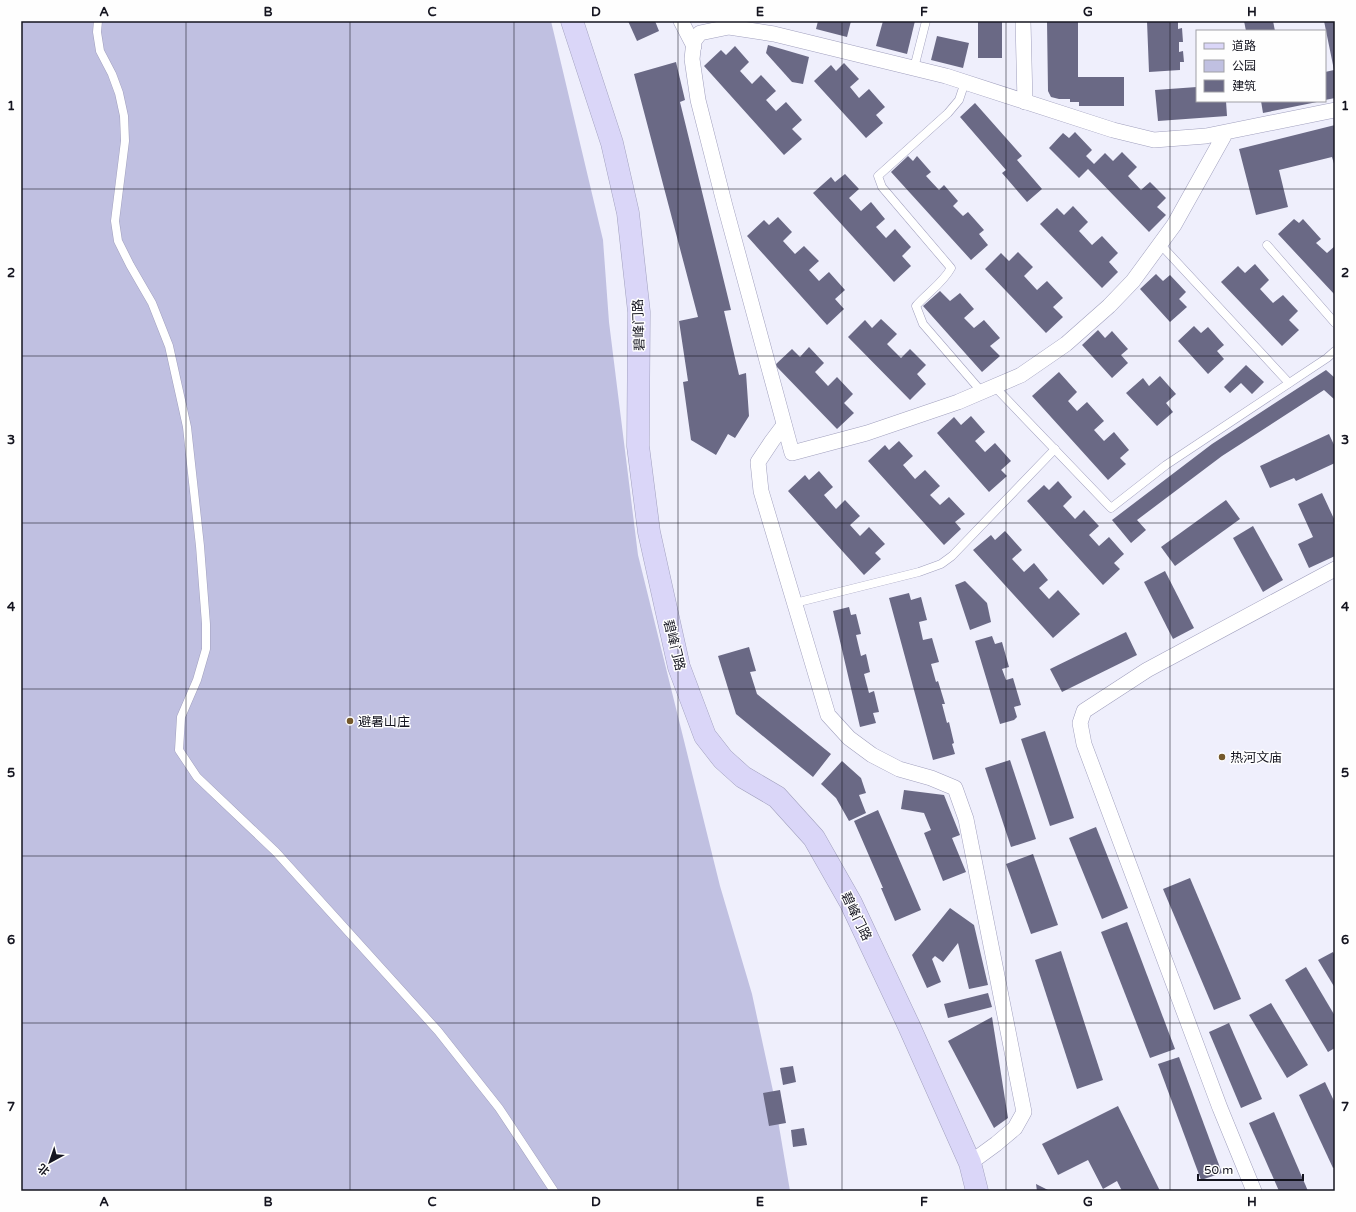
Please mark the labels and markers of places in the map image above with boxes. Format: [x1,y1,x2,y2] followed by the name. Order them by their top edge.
[358,714,410,730] place label: 避暑山庄
[345,716,355,726] marker: 避暑山庄
[1230,750,1282,766] place label: 热河文庙
[1217,752,1227,762] marker: 热河文庙

